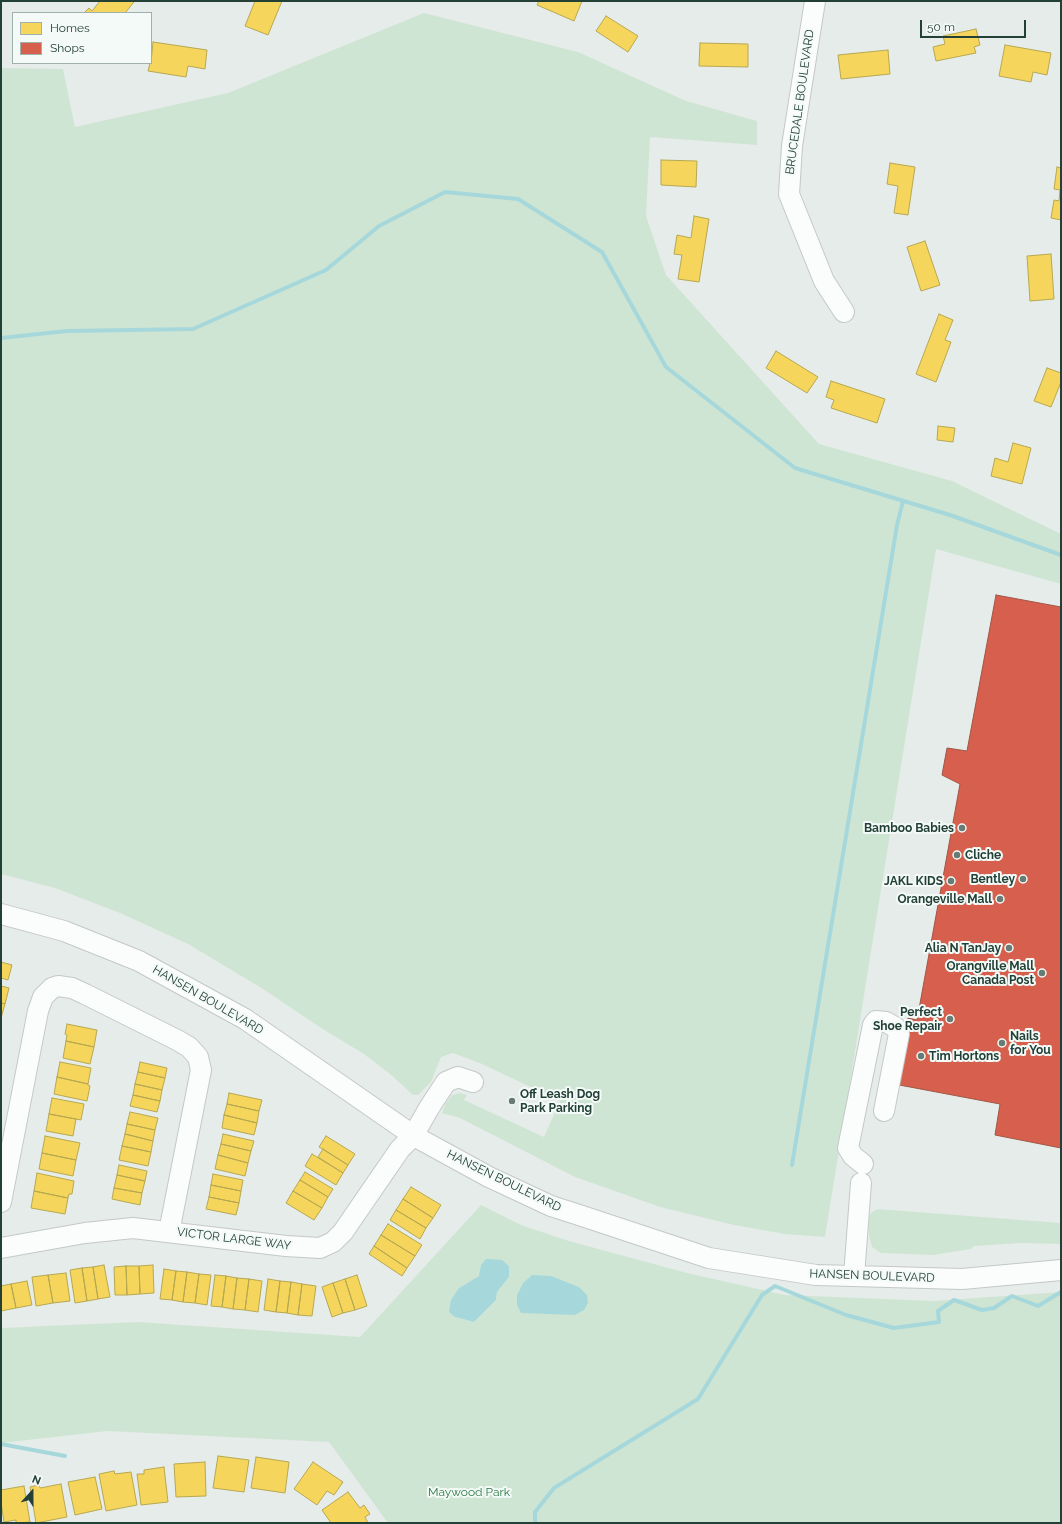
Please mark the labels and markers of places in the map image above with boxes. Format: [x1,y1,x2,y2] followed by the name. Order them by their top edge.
[864,821,954,835] place label: Bamboo Babies
[957,823,967,833] marker: Bamboo Babies
[965,848,1001,862] place label: Cliche
[952,850,962,860] marker: Cliche
[970,872,1015,886] place label: Bentley
[884,874,943,888] place label: JAKL KIDS
[1018,874,1028,884] marker: Bentley
[946,876,956,886] marker: JAKL KIDS
[897,892,992,906] place label: Orangeville Mall
[995,894,1005,904] marker: Orangeville Mall
[925,941,1001,955] place label: Alia N TanJay
[1004,943,1014,953] marker: Alia N TanJay
[946,959,1034,987] place label: Orangville Mall Canada Post
[1037,968,1047,978] marker: Orangville Mall Canada Post
[873,1005,942,1033] place label: Perfect Shoe Repair
[945,1014,955,1024] marker: Perfect Shoe Repair
[1010,1029,1051,1057] place label: Nails for You
[997,1038,1007,1048] marker: Nails for You
[929,1049,999,1063] place label: Tim Hortons
[916,1051,926,1061] marker: Tim Hortons
[520,1087,600,1115] place label: Off Leash Dog Park Parking
[507,1096,517,1106] marker: Off Leash Dog Park Parking

